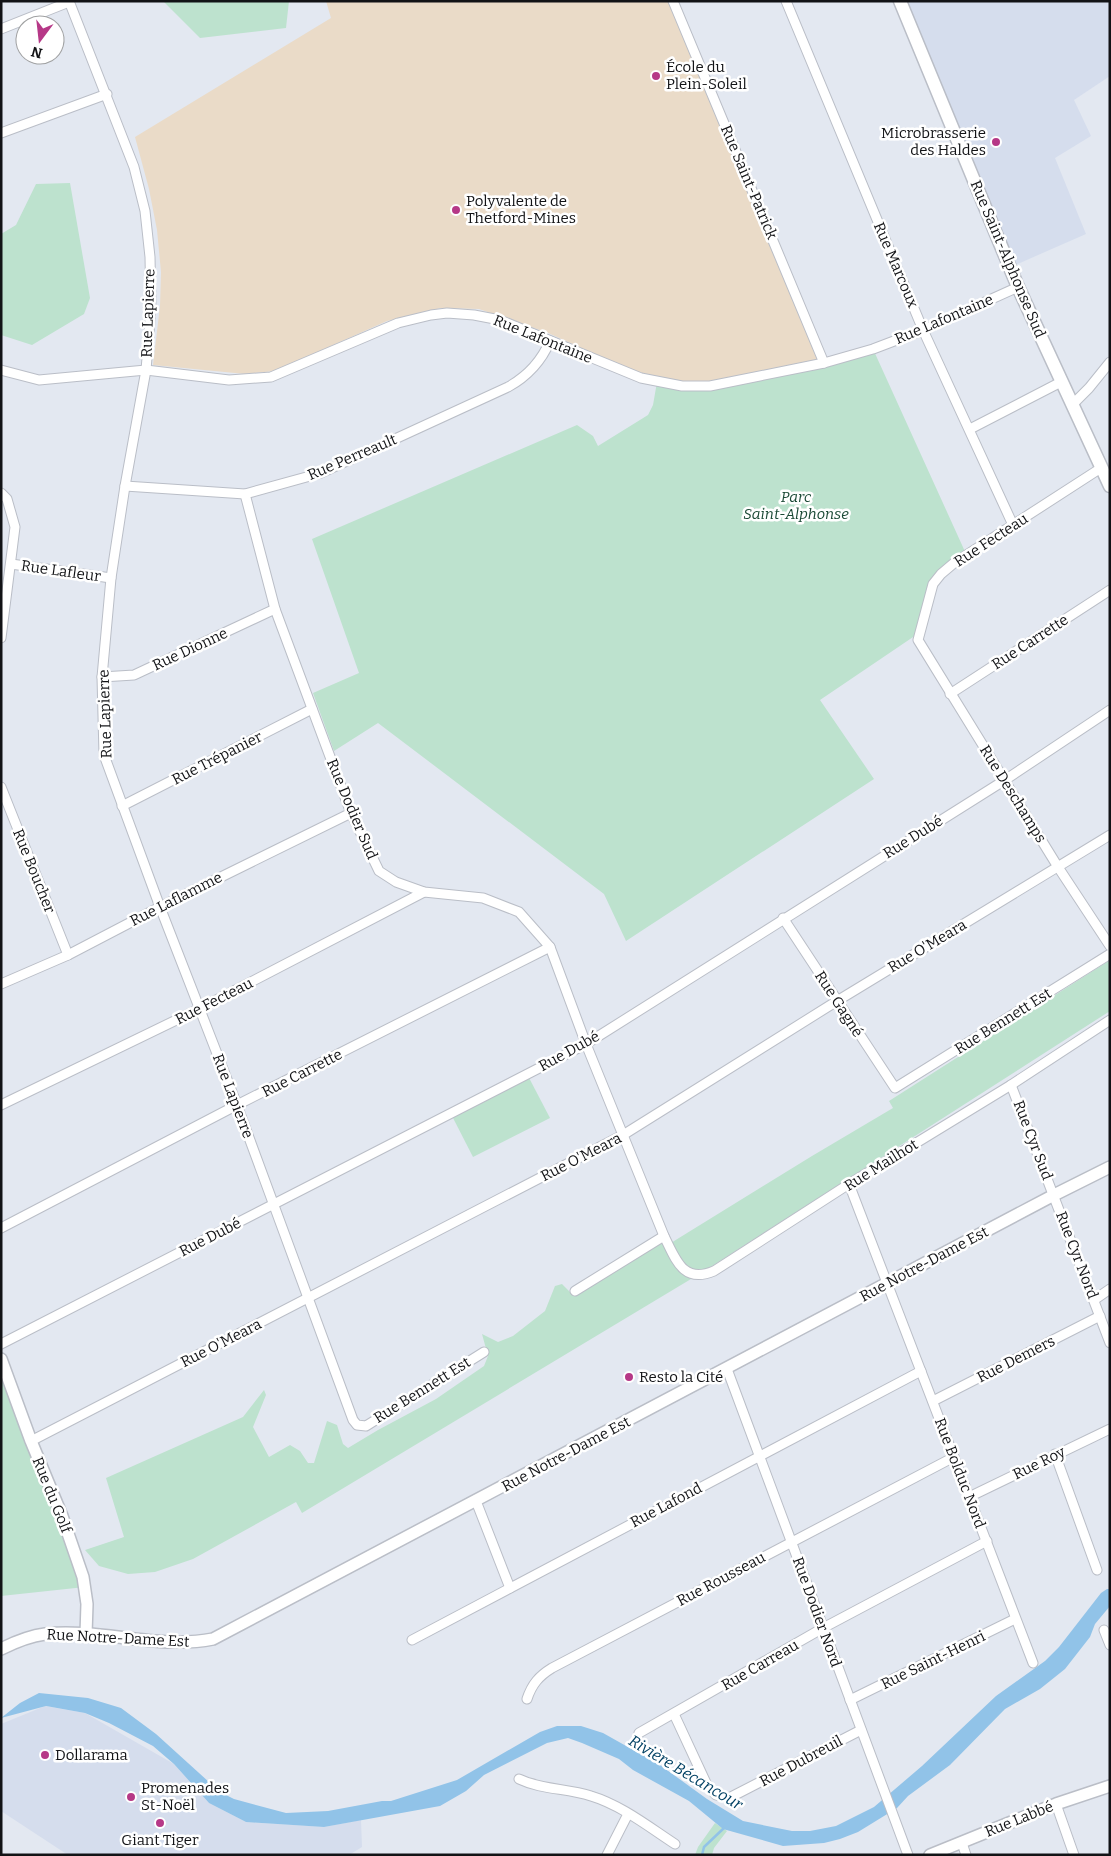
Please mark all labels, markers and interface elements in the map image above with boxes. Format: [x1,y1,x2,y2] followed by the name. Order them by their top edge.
[15,15,65,65] north arrow
[29,42,44,62] text: N
[666,58,747,93] place label: École du Plein-Soleil
[650,70,662,82] marker: École du Plein-Soleil
[717,122,781,242] street label: Rue Saint-Patrick
[881,124,986,159] place label: Microbrasserie des Haldes
[990,136,1002,148] marker: Microbrasserie des Haldes
[967,178,1049,341] street label: Rue Saint-Alphonse Sud
[466,192,576,227] place label: Polyvalente de Thetford-Mines
[450,204,462,216] marker: Polyvalente de Thetford-Mines
[870,219,922,311] street label: Rue Marcoux
[137,268,159,358] street label: Rue Lapierre
[892,290,996,348] street label: Rue Lafontaine
[491,311,595,367] street label: Rue Lafontaine
[305,430,400,484] street label: Rue Perreault
[743,488,849,523] park label: Parc Saint-Alphonse
[951,509,1031,571] street label: Rue Fecteau
[20,557,102,586] street label: Rue Lafleur
[988,611,1072,673] street label: Rue Carrette
[150,624,230,674] street label: Rue Dionne
[94,669,116,759] street label: Rue Lapierre
[169,727,266,788] street label: Rue Trépanier
[976,742,1050,846] street label: Rue Deschamps
[323,756,381,862] street label: Rue Dodier Sud
[880,812,946,862] street label: Rue Dubé
[9,826,59,916] street label: Rue Boucher
[127,868,225,930] street label: Rue Laflamme
[884,916,970,976] street label: Rue O'Meara
[811,968,867,1040] street label: Rue Gagné
[172,974,256,1028] street label: Rue Fecteau
[951,984,1055,1058] street label: Rue Bennett Est
[535,1027,603,1075] street label: Rue Dubé
[259,1045,345,1101] street label: Rue Carrette
[209,1051,257,1141] street label: Rue Lapierre
[1010,1098,1056,1182] street label: Rue Cyr Sud
[538,1129,624,1185] street label: Rue O'Meara
[841,1135,922,1195] street label: Rue Mailhot
[1052,1209,1102,1301] street label: Rue Cyr Nord
[176,1214,244,1260] street label: Rue Dubé
[857,1222,992,1306] street label: Rue Notre-Dame Est
[178,1315,264,1371] street label: Rue O'Meara
[974,1332,1058,1386] street label: Rue Demers
[370,1353,474,1427] street label: Rue Bennett Est
[639,1368,723,1386] place label: Resto la Cité
[623,1371,635,1383] marker: Resto la Cité
[499,1412,634,1496] street label: Rue Notre-Dame Est
[931,1415,989,1531] street label: Rue Bolduc Nord
[1010,1443,1068,1483] street label: Rue Roy
[29,1454,76,1537] street label: Rue du Golf
[627,1479,705,1531] street label: Rue Lafond
[674,1548,768,1610] street label: Rue Rousseau
[789,1554,845,1670] street label: Rue Dodier Nord
[46,1625,190,1651] street label: Rue Notre-Dame Est
[878,1627,988,1693] street label: Rue Saint-Henri
[718,1636,802,1694] street label: Rue Carreau
[625,1731,747,1815] water label: Rivière Bécancour
[756,1732,846,1790] street label: Rue Dubreuil
[55,1746,128,1764] place label: Dollarama
[39,1749,51,1761] marker: Dollarama
[141,1779,229,1814] place label: Promenades St-Noël
[125,1791,137,1803] marker: Promenades St-Noël
[982,1797,1056,1841] street label: Rue Labbé
[154,1817,166,1829] marker: Giant Tiger
[121,1831,199,1849] place label: Giant Tiger

